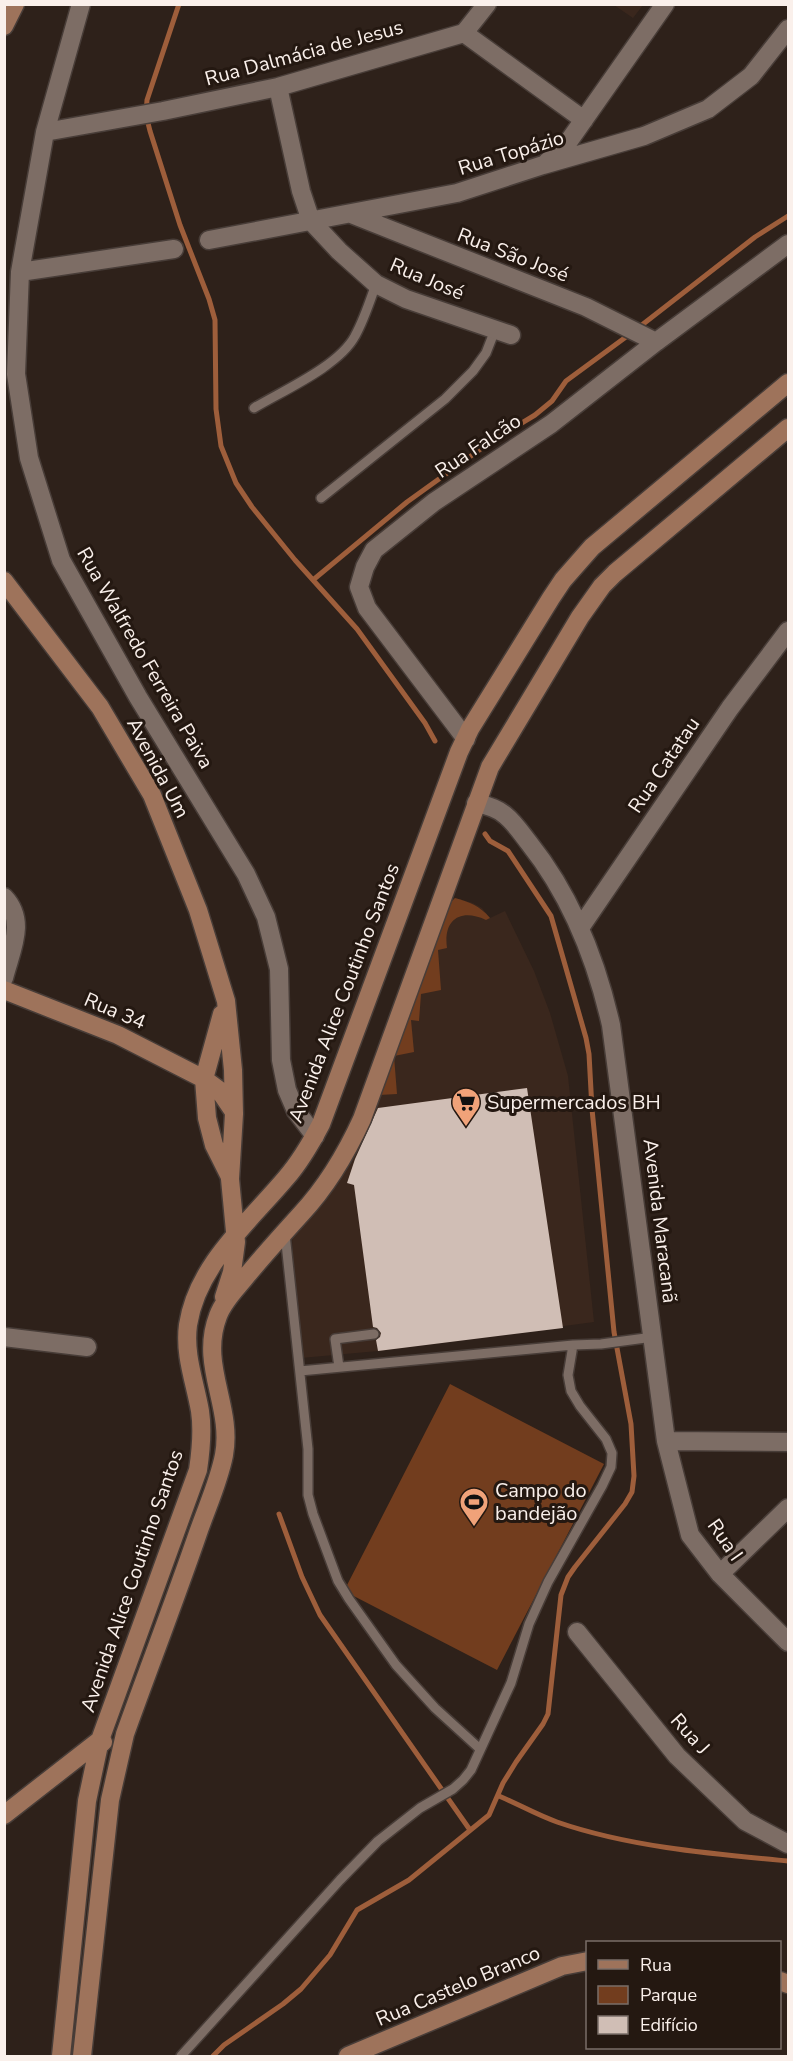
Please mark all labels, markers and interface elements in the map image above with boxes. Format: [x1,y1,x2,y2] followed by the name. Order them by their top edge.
[202,14,406,92] street label: Rua Dalmácia de Jesus
[455,124,567,182] street label: Rua Topázio
[453,221,573,289] street label: Rua São José
[386,251,468,307] street label: Rua José
[430,407,526,485] street label: Rua Falcão
[70,542,220,774] street label: Rua Walfredo Ferreira Paiva
[622,712,706,818] street label: Rua Catatau
[120,713,196,823] street label: Avenida Um
[282,859,406,1127] street label: Avenida Alice Coutinho Santos
[80,986,150,1036] street label: Rua 34
[450,1086,482,1128] supermarket icon: Supermercados BH
[487,1089,661,1116] place label: Supermercados BH
[637,1137,683,1305] street label: Avenida Maracanã
[74,1446,190,1716] street label: Avenida Alice Coutinho Santos
[495,1477,587,1527] place label: Campo do bandejão
[458,1486,490,1528] sports icon: Campo do bandejão
[701,1514,749,1566] street label: Rua I
[664,1708,716,1760] street label: Rua J
[372,1939,544,2033] street label: Rua Castelo Branco
[586,1941,781,2049] legend
[640,1953,672,1977] text: Rua
[640,1983,697,2007] text: Parque
[640,2013,698,2037] text: Edifício

